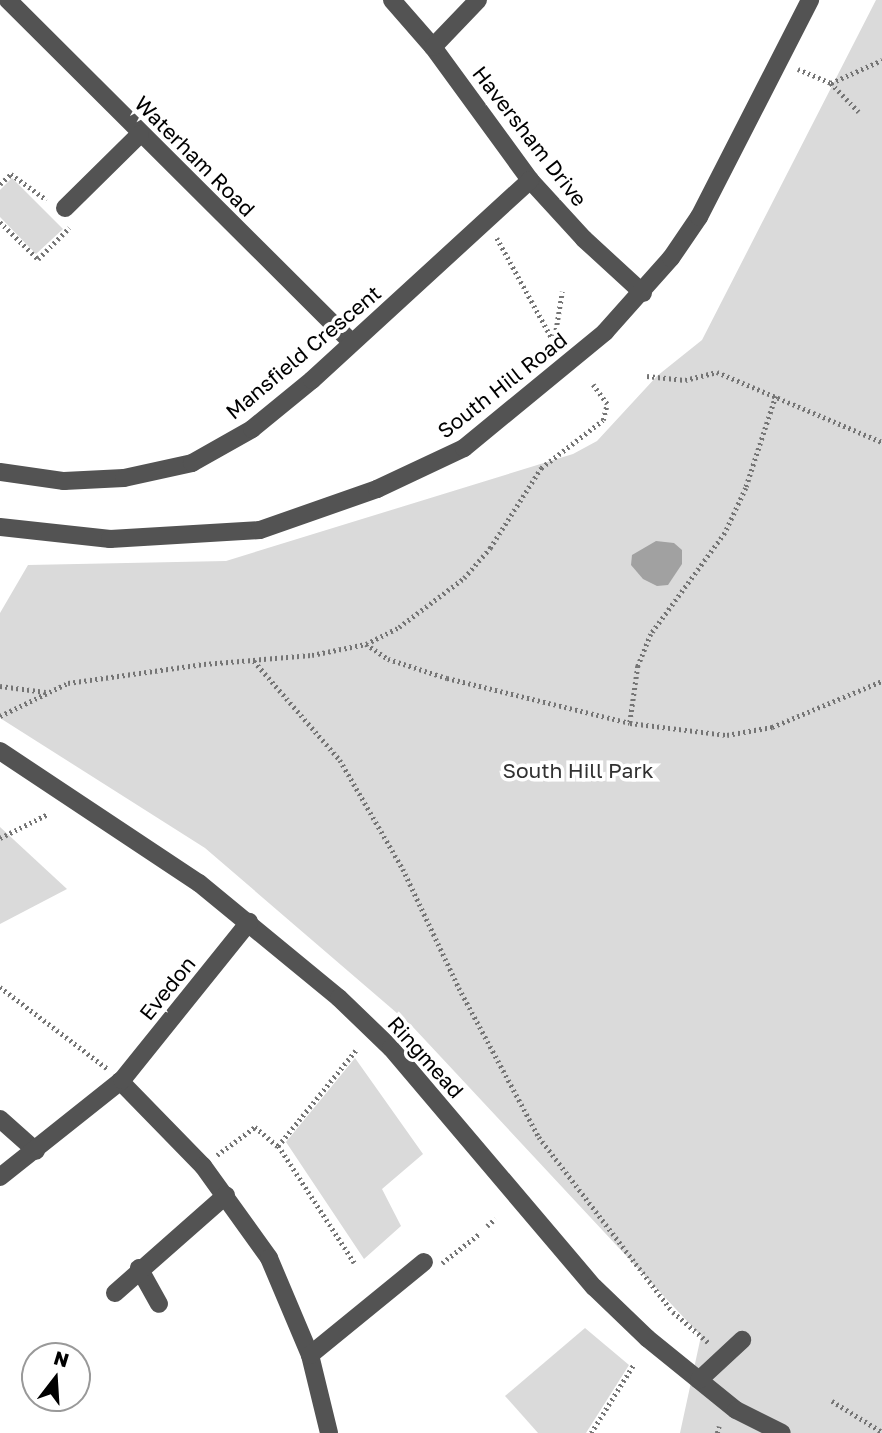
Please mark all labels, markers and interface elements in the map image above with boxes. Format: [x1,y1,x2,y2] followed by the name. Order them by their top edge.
[467,61,593,211] street label: Haversham Drive
[130,91,260,221] street label: Waterham Road
[220,280,386,424] street label: Mansfield Crescent
[432,327,572,443] street label: South Hill Road
[502,757,654,783] park label: South Hill Park
[134,951,200,1025] street label: Evedon
[383,1011,469,1103] street label: Ringmead
[21,1342,91,1412] north arrow
[51,1345,72,1371] text: N

